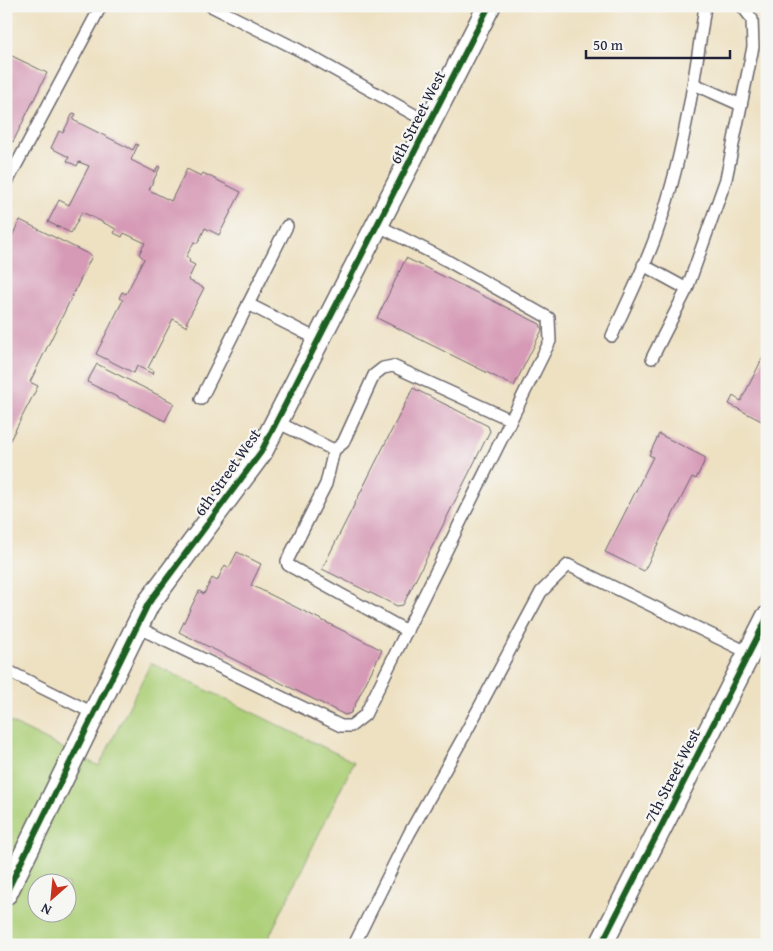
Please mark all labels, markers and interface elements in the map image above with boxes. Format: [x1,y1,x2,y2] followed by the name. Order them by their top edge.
[586,28,729,60] scale bar
[593,34,624,55] text: 50 m
[383,66,451,168] street label: 6th Street West
[188,423,266,521] street label: 6th Street West
[638,724,706,826] street label: 7th Street West
[28,874,78,924] north arrow
[37,898,55,921] text: N

